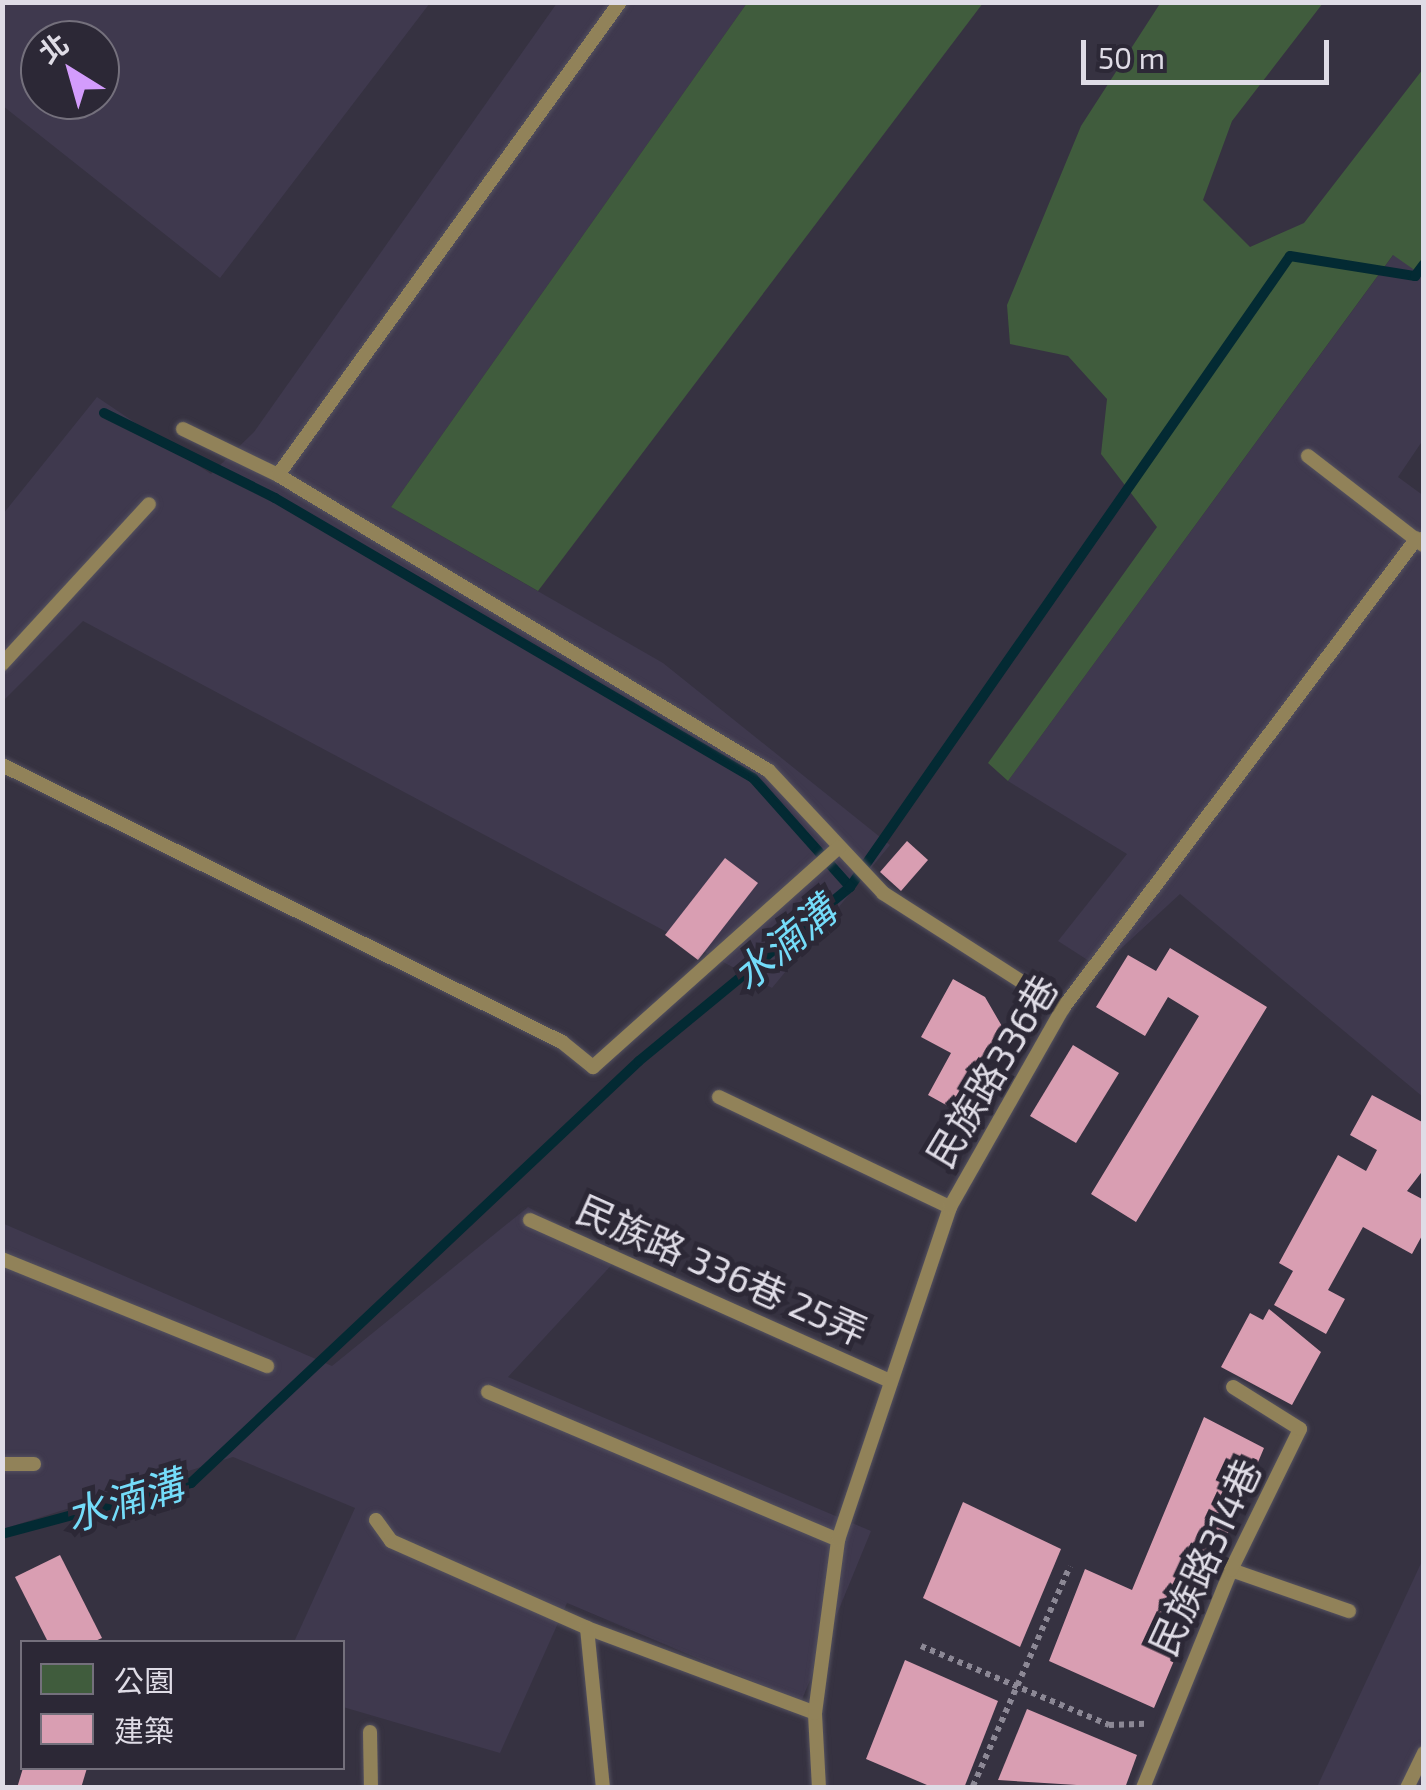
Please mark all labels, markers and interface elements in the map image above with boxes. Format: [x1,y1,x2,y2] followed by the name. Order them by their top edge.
[20,20,120,120] north arrow
[1086,20,1334,82] scale bar
[32,26,75,70] text: 北
[1098,39,1165,75] text: 50 m
[722,885,844,999] water label: 水湳溝
[917,967,1067,1175] street label: 民族路336巷
[570,1186,874,1354] street label: 民族路 336巷 25弄
[1140,1451,1270,1663] street label: 民族路314巷
[60,1459,188,1539] water label: 水湳溝
[20,1640,345,1770] legend
[114,1662,174,1698] text: 公園
[114,1712,174,1748] text: 建築

